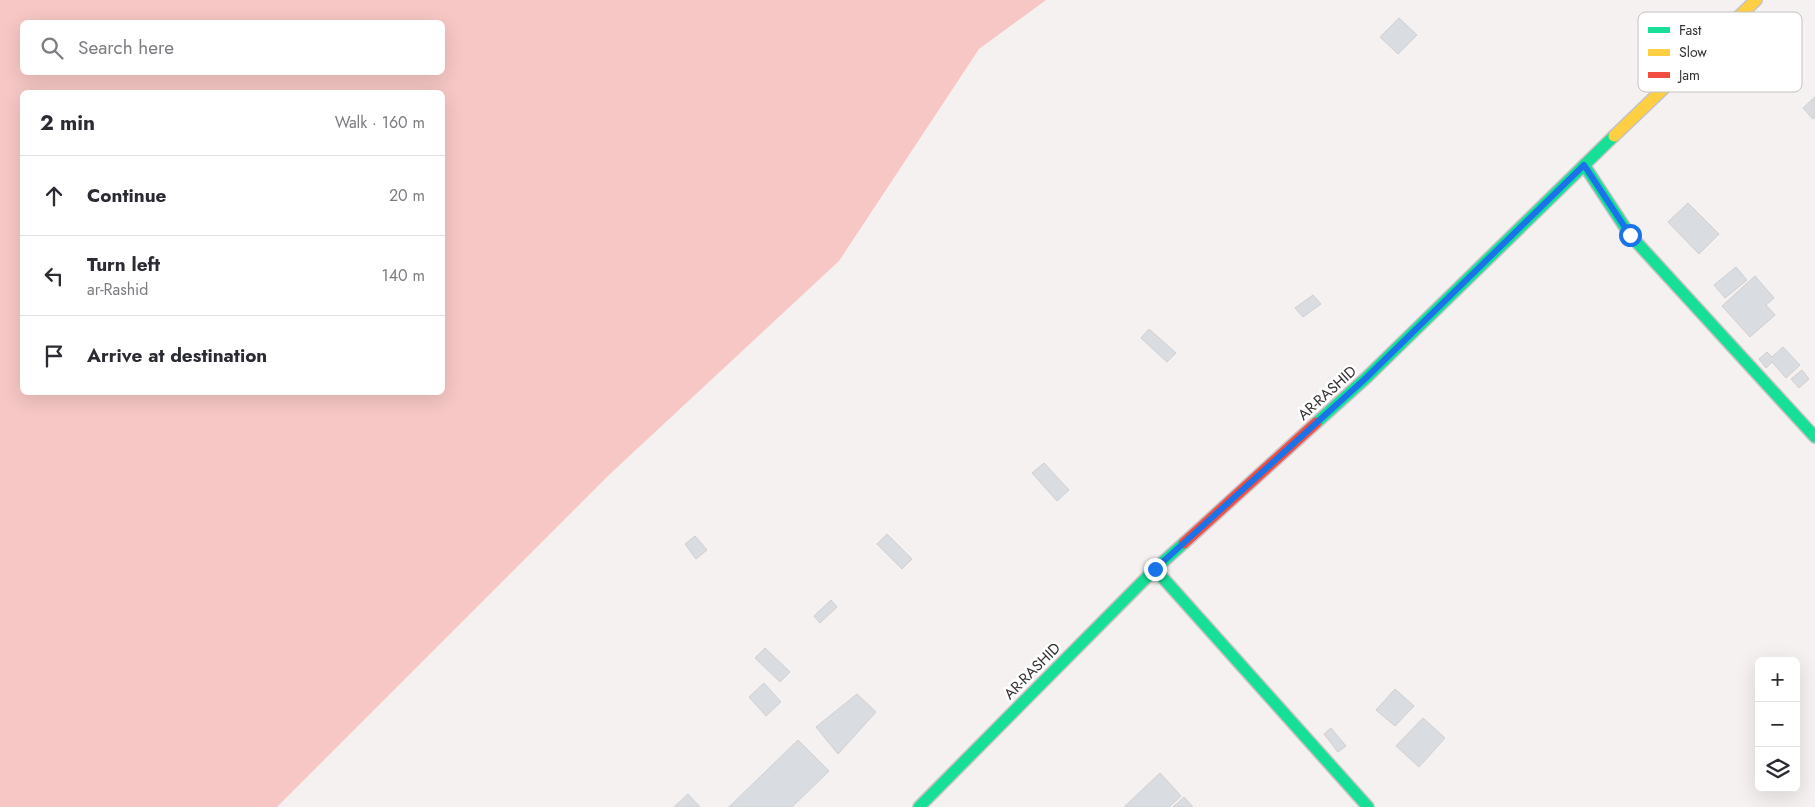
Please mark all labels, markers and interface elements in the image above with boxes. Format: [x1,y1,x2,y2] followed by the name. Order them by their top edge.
[1638,12,1802,92] legend
[20,20,445,75] search box
[1679,20,1702,40] text: Fast
[38,34,66,62] icon: search
[78,34,174,61] text: Search here
[1679,42,1707,62] text: Slow
[1677,65,1700,85] text: Jam
[40,108,95,138] text: 2 min
[335,111,425,134] text: Walk · 160 m
[40,182,68,210] icon: ahead
[87,182,166,209] text: Continue
[389,184,425,207] text: 20 m
[1619,224,1642,247] route start
[87,251,160,278] text: Turn left
[40,262,68,290] icon: left
[382,264,425,287] text: 140 m
[87,278,148,301] text: ar-Rashid
[40,342,68,370] icon: arrive
[87,342,267,369] text: Arrive at destination
[1293,361,1361,425] street label: AR-RASHID
[1144,558,1167,581] route end
[999,638,1065,704] street label: AR-RASHID
[1755,657,1800,792] map controls
[1755,657,1800,702] button: +
[1755,702,1800,747] button: −
[1755,747,1800,792] button: layers

